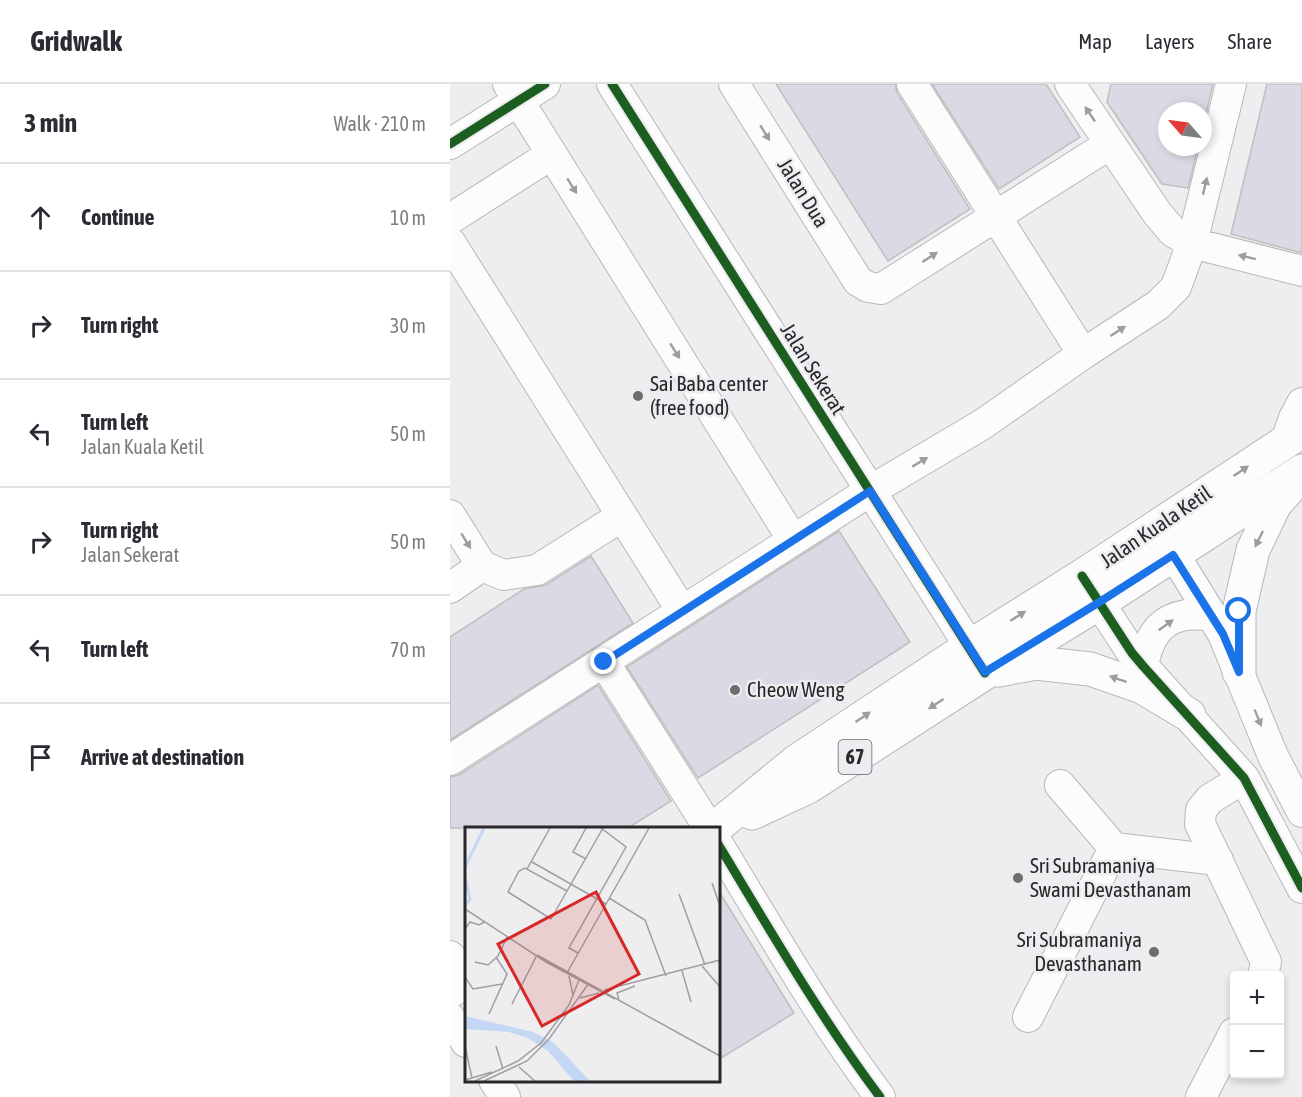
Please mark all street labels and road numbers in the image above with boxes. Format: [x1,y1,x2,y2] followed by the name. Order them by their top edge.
[773,154,834,231] street label: Jalan Dua
[776,318,851,419] street label: Jalan Sekerat
[1095,480,1216,572] street label: Jalan Kuala Ketil
[838,740,872,774] road number: 67

